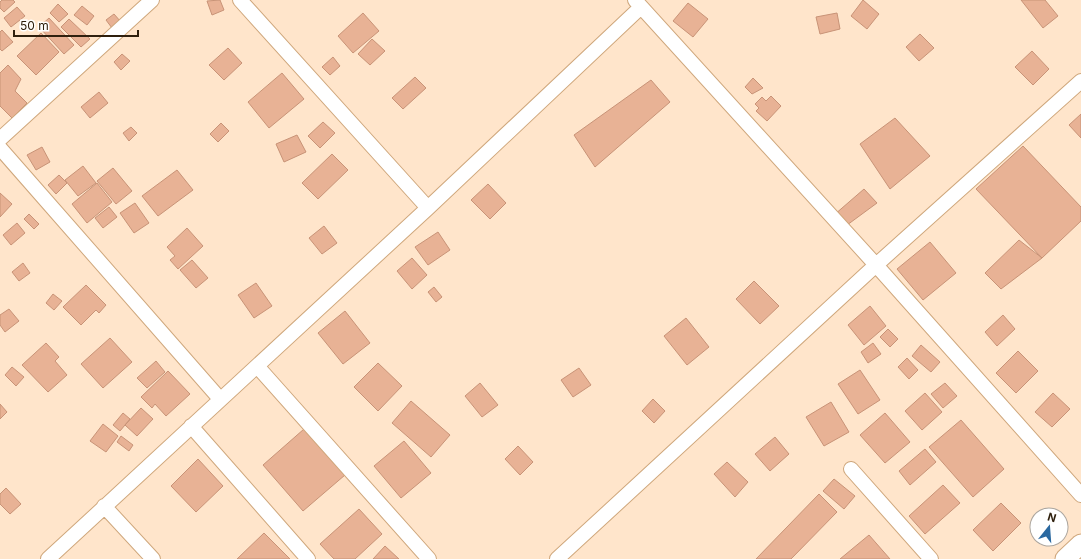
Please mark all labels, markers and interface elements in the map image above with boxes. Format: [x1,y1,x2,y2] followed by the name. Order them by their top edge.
[14,12,138,38] scale bar
[20,18,49,33] text: 50 m
[1029,507,1069,547] north arrow
[1046,510,1058,525] text: N

